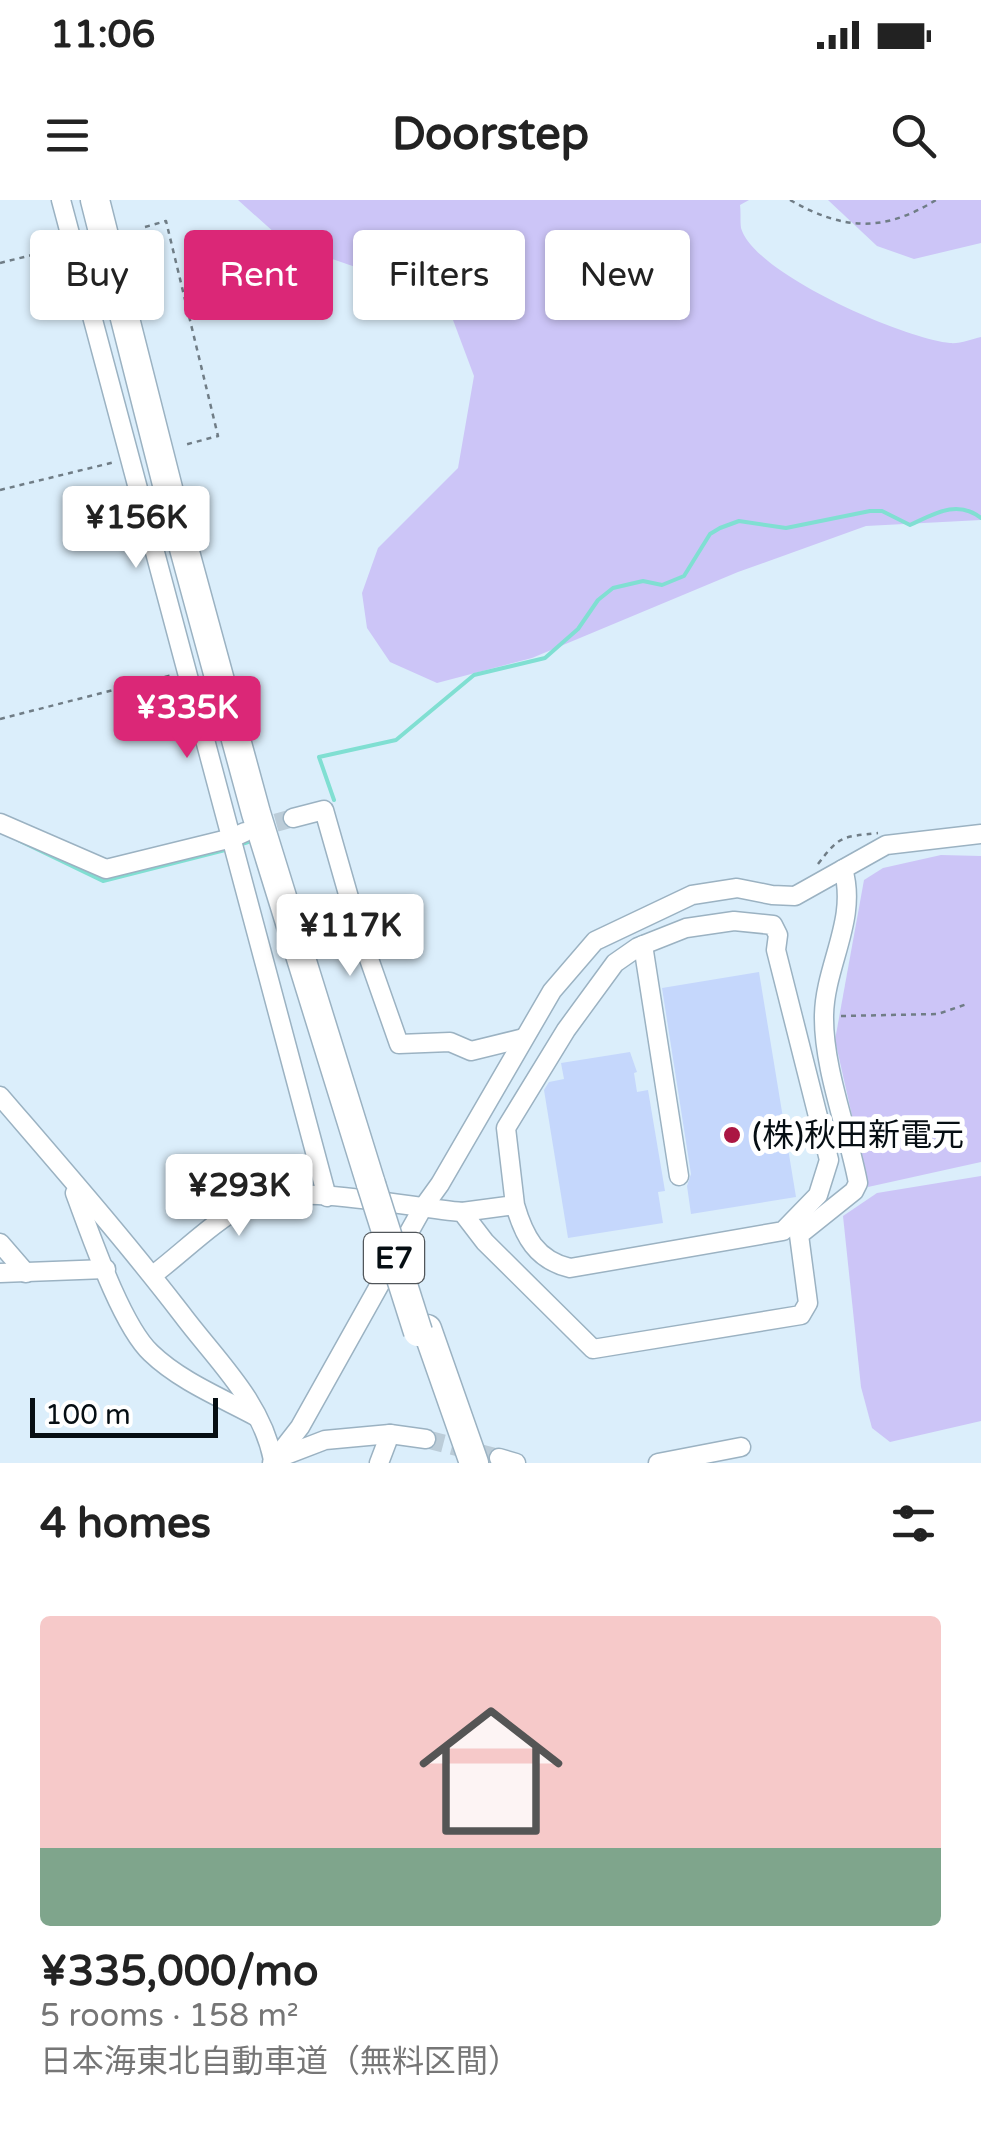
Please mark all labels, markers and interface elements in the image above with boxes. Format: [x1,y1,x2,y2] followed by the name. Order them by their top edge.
[50,12,155,58] text: 11:06
[40,108,95,163] icon: menu
[392,108,589,162] text: Doorstep
[886,108,941,163] icon: search
[30,230,164,320] chip: Buy
[184,230,333,320] chip: Rent
[353,230,525,320] chip: Filters
[545,230,690,320] chip: New
[66,486,206,571] pin: ¥156K
[85,499,187,537] text: ¥156K
[117,676,257,761] pin: ¥335K
[136,689,238,727] text: ¥335K
[280,894,420,979] pin: ¥117K
[299,907,401,945] text: ¥117K
[752,1117,964,1155] place label: (株)秋田新電元
[721,1124,743,1146] marker: (株)秋田新電元
[169,1154,309,1239] pin: ¥293K
[188,1167,290,1205] text: ¥293K
[364,1233,424,1283] road number: E7
[30,1393,218,1438] scale bar
[45,1398,131,1432] text: 100 m
[886,1496,941,1551] icon: filters
[40,1498,211,1549] text: 4 homes
[401,1681,581,1861] icon: home
[40,1946,318,1997] text: ¥335,000/mo
[40,1997,299,2035] text: 5 rooms · 158 m²
[40,2043,520,2081] text: 日本海東北自動車道（無料区間）

